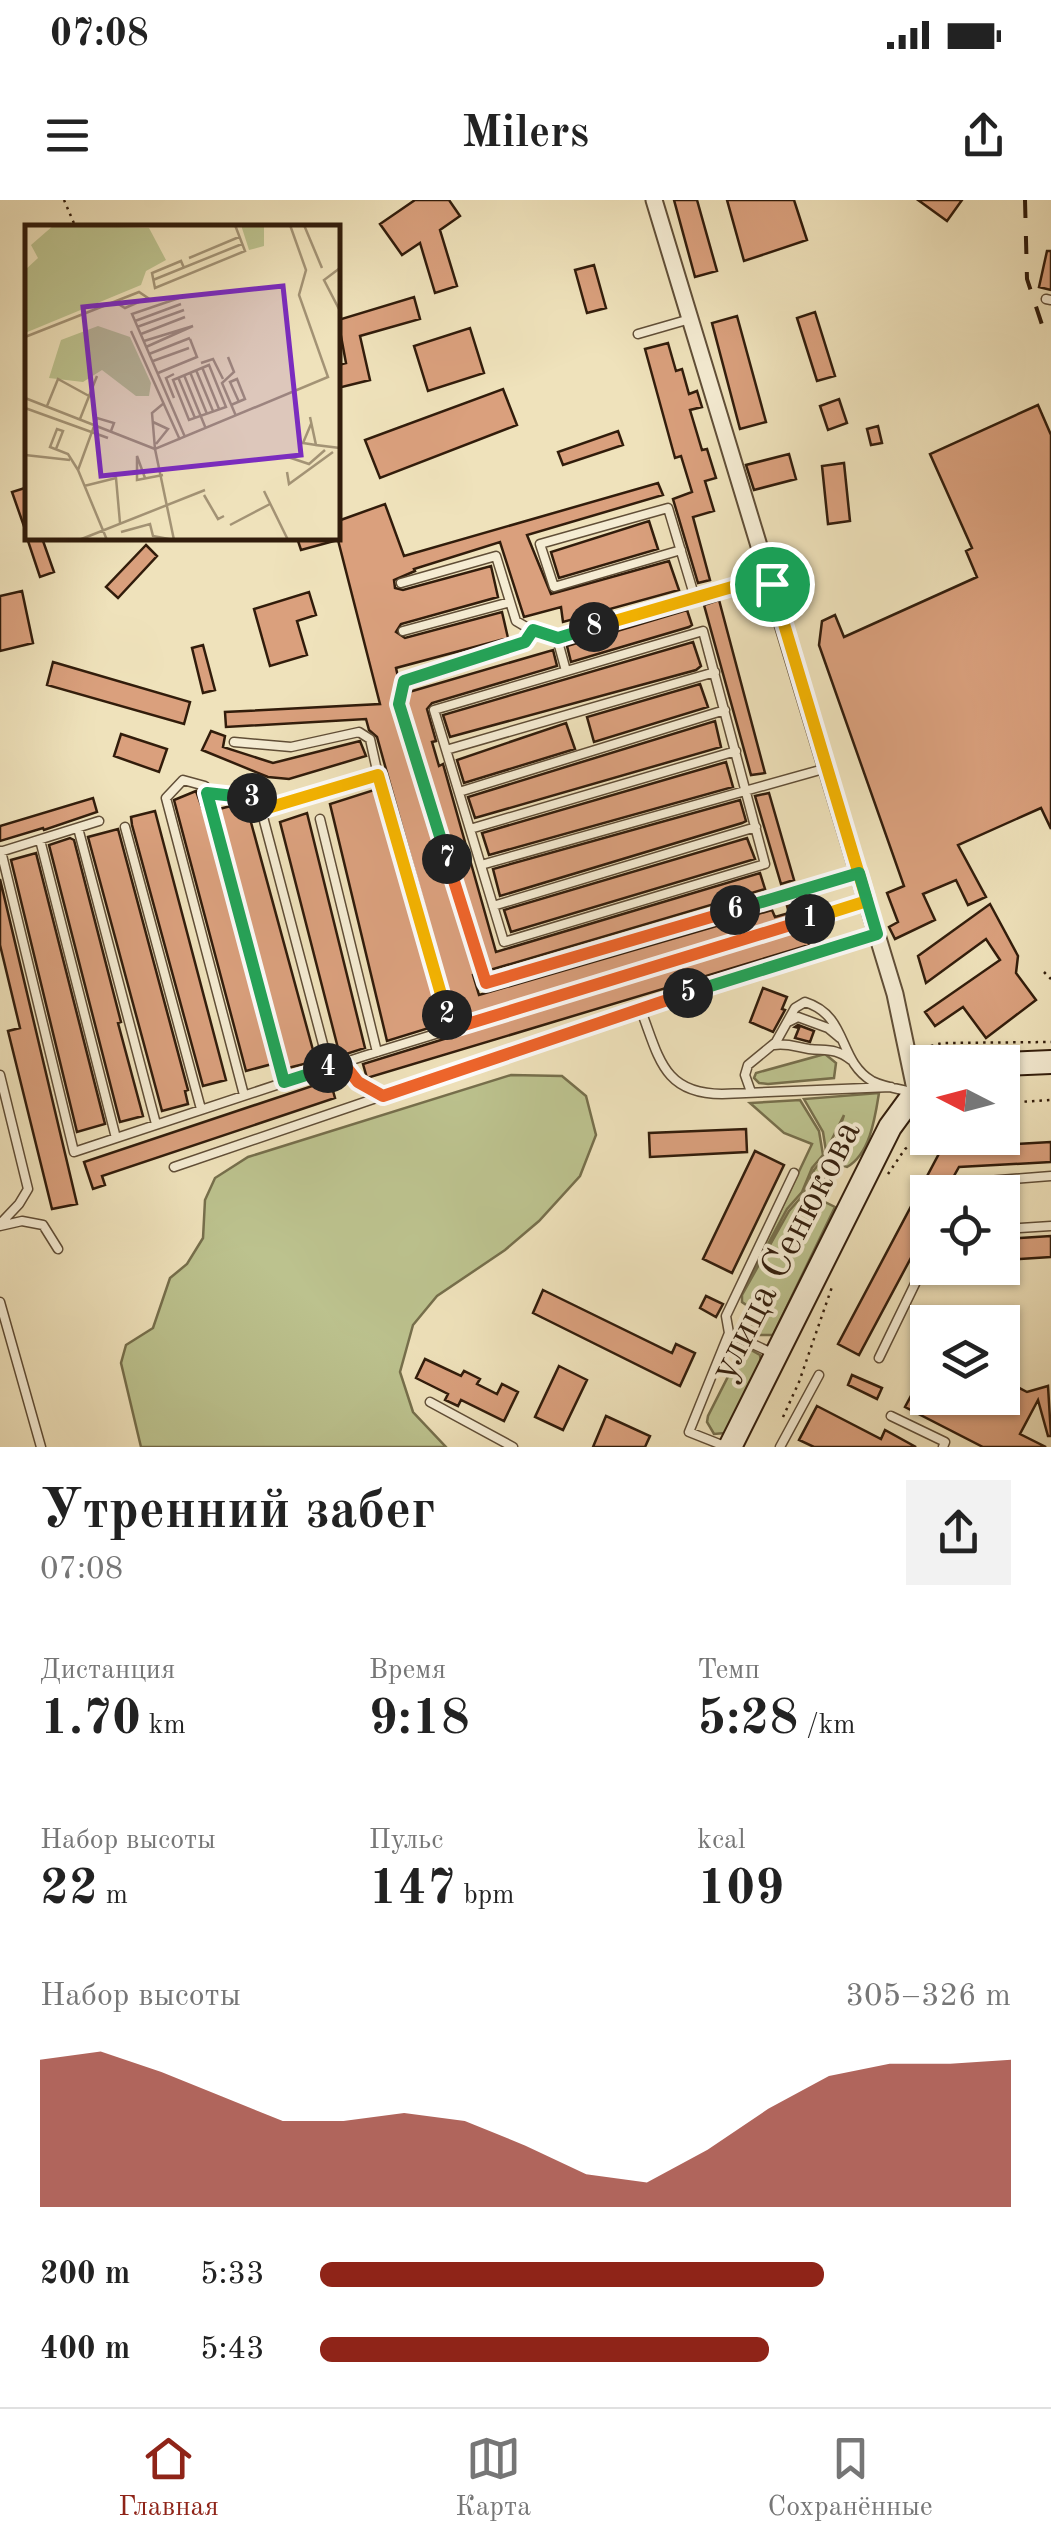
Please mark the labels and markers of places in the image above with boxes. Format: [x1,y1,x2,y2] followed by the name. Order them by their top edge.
[730,542,815,627] pin
[569,602,619,652] pin: 8
[227,773,277,823] pin: 3
[422,834,472,884] pin: 7
[710,885,760,935] pin: 6
[785,894,835,944] pin: 1
[663,968,713,1018] pin: 5
[422,990,472,1040] pin: 2
[303,1043,353,1093] pin: 4

